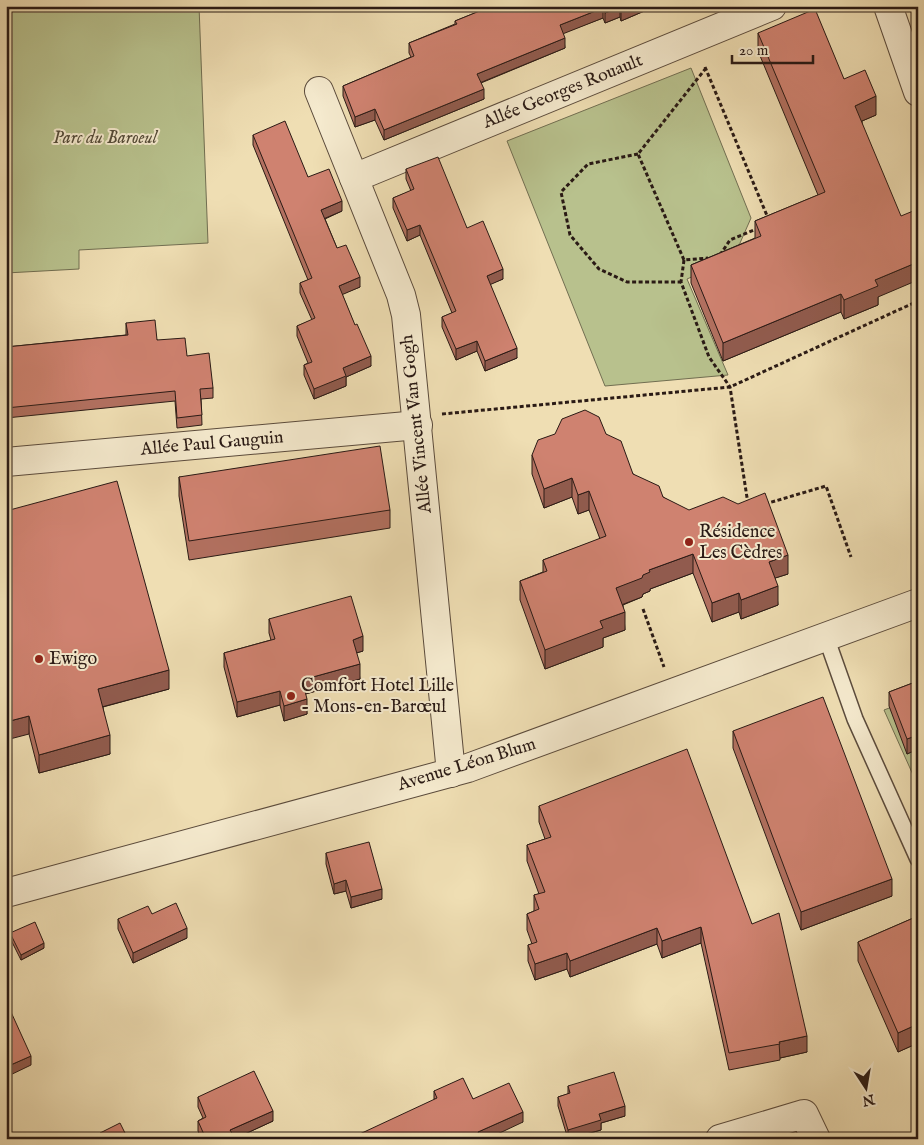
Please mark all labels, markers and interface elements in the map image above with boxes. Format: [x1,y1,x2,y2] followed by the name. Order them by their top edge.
[732,32,813,64] scale bar
[739,41,769,60] text: 20 m
[479,49,646,135] street label: Allée Georges Rouault
[53,127,159,150] park label: Parc du Baroeul
[396,333,438,515] street label: Allée Vincent Van Gogh
[138,426,285,462] street label: Allée Paul Gauguin
[699,521,782,565] place label: Résidence Les Cèdres
[683,536,695,548] marker: Résidence Les Cèdres
[49,648,98,671] place label: Ewigo
[33,653,45,665] marker: Ewigo
[301,675,454,719] place label: Comfort Hotel Lille - Mons-en-Barœul
[285,690,297,702] marker: Comfort Hotel Lille - Mons-en-Barœul
[394,733,539,797] street label: Avenue Léon Blum
[842,1062,892,1112] north arrow
[861,1089,877,1110] text: N

